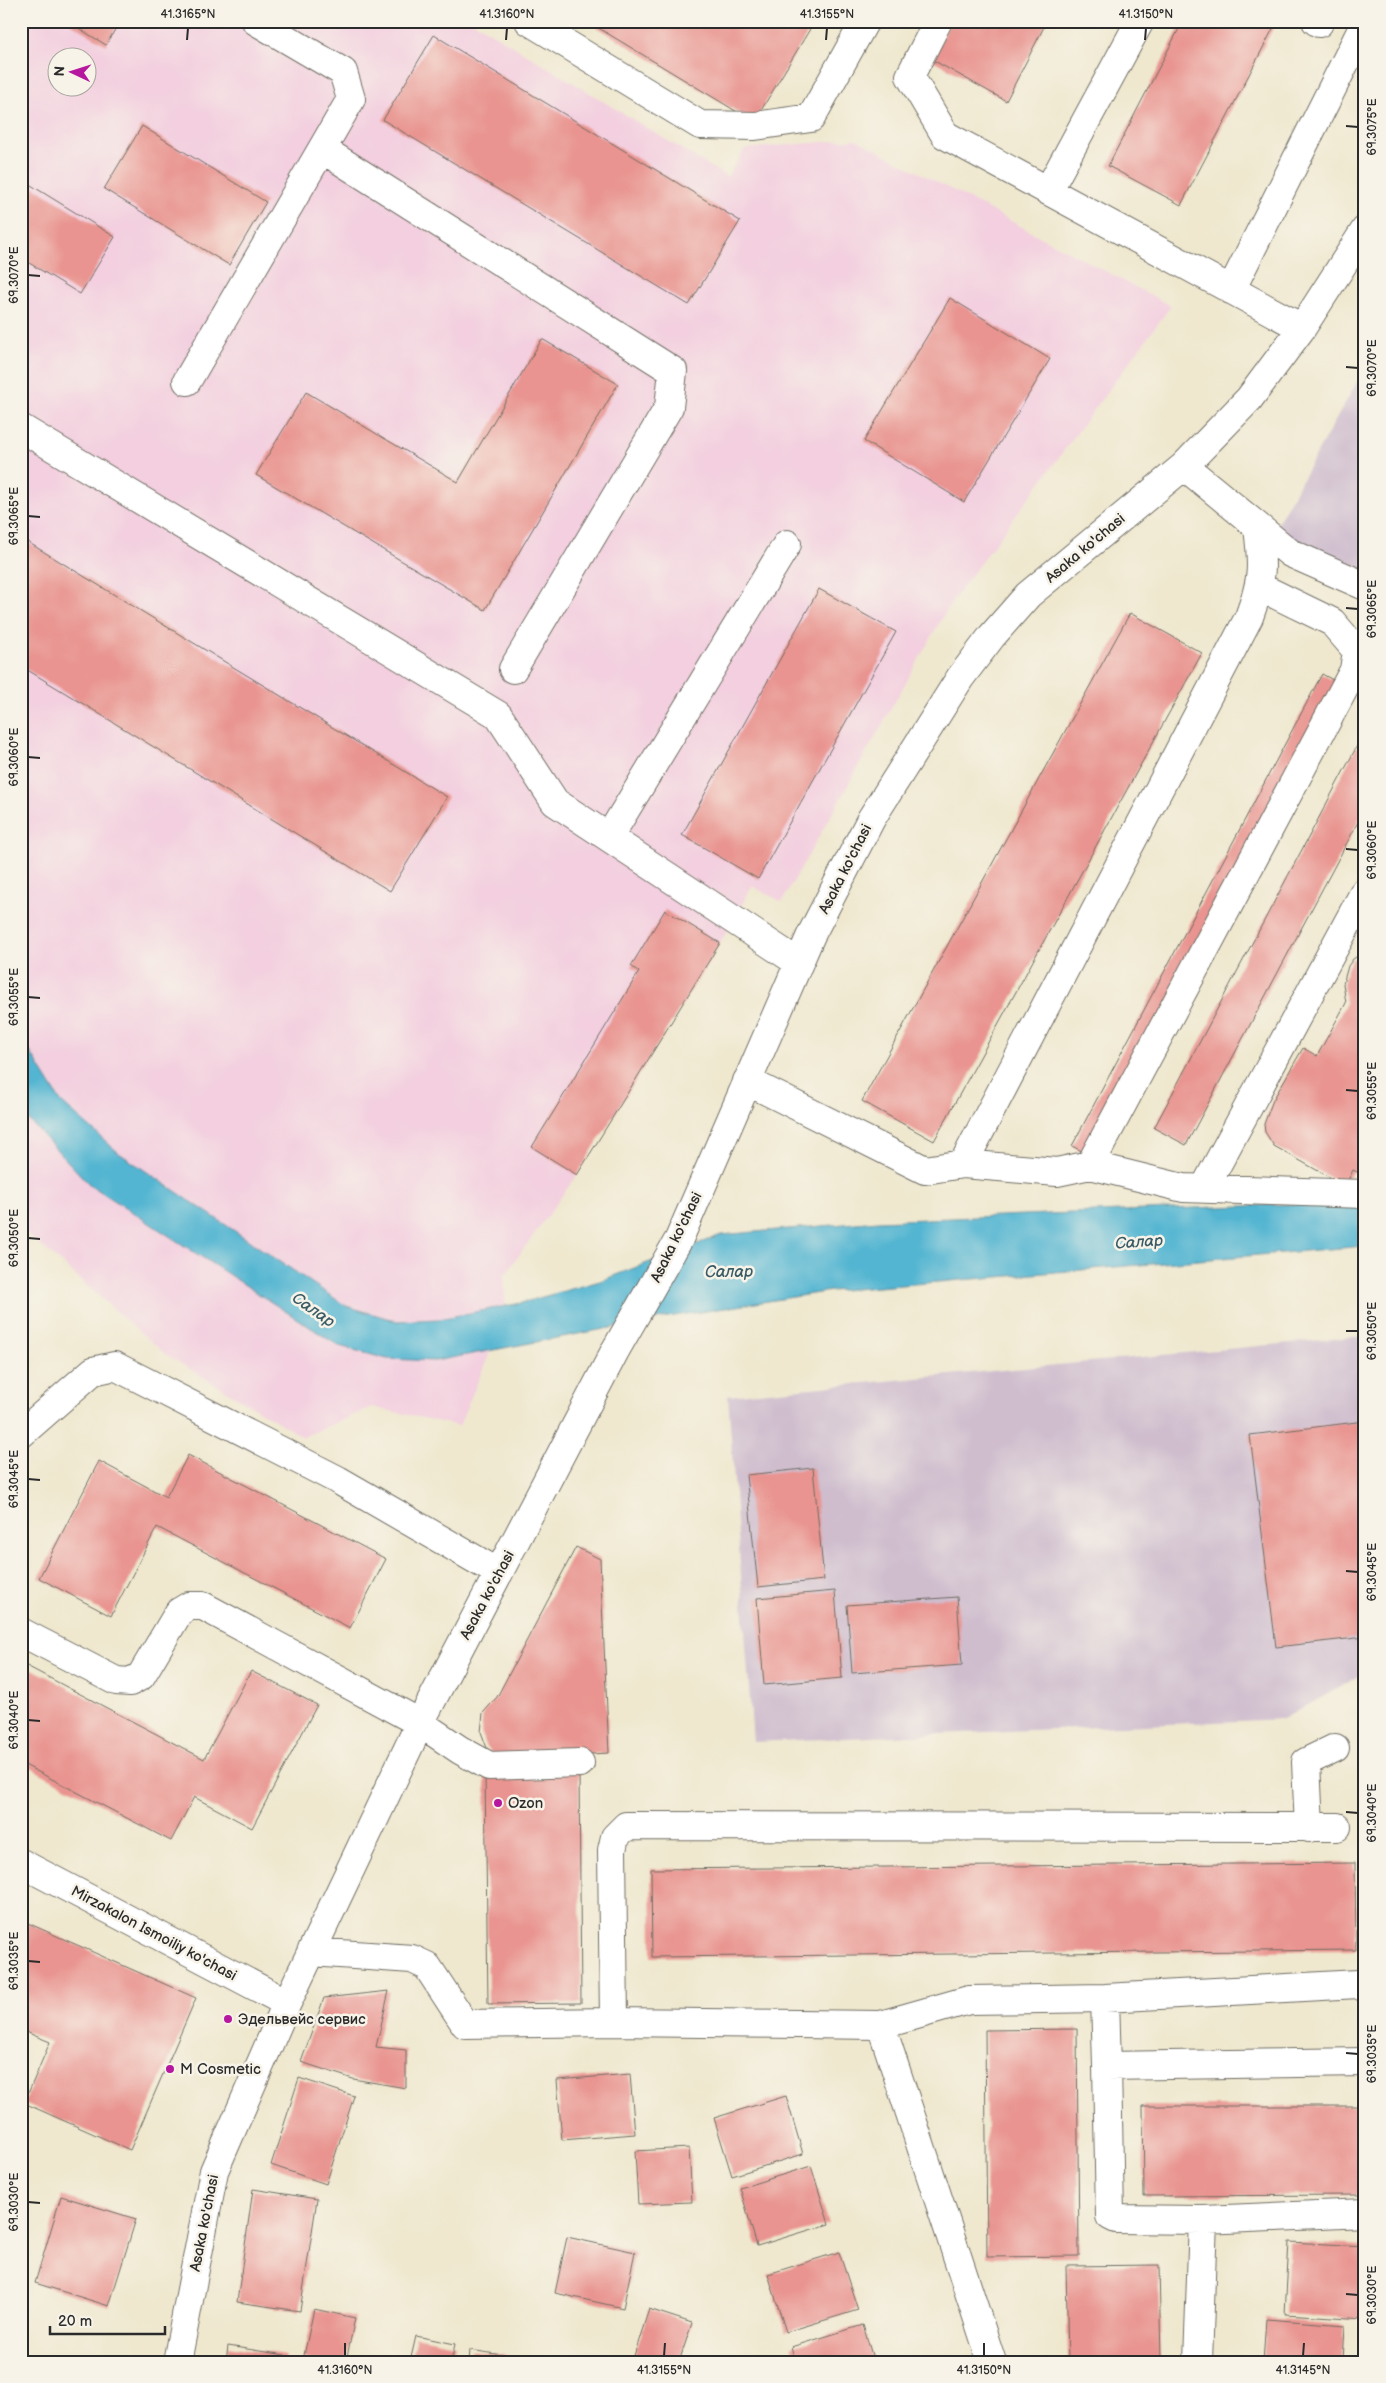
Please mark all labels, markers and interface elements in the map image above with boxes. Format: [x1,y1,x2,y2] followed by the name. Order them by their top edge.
[161,7,215,22] text: 41.3165°N
[479,7,535,22] text: 41.3160°N
[800,7,854,22] text: 41.3155°N
[1119,7,1173,22] text: 41.3150°N
[48,48,98,98] north arrow
[51,65,68,77] text: N
[1365,98,1380,156] text: 69.3075°E
[7,246,22,304] text: 69.3070°E
[1365,339,1380,397] text: 69.3070°E
[7,487,22,545] text: 69.3065°E
[1042,509,1129,587] street label: Asaka ko'chasi
[1365,580,1380,638] text: 69.3065°E
[7,727,22,786] text: 69.3060°E
[1365,820,1380,879] text: 69.3060°E
[815,821,876,917] street label: Asaka ko'chasi
[7,968,22,1026] text: 69.3055°E
[1365,1062,1380,1120] text: 69.3055°E
[646,1189,707,1286] street label: Asaka ko'chasi
[7,1209,22,1267] text: 69.3050°E
[1115,1231,1164,1254] water label: Салар
[705,1263,753,1282] water label: Салар
[288,1289,338,1332] water label: Салар
[1365,1302,1380,1360] text: 69.3050°E
[7,1450,22,1508] text: 69.3045°E
[1365,1543,1380,1601] text: 69.3045°E
[456,1547,519,1643] street label: Asaka ko'chasi
[7,1690,22,1749] text: 69.3040°E
[1365,1783,1380,1842] text: 69.3040°E
[508,1794,543,1813] place label: Ozon
[492,1797,504,1809] marker: Ozon
[68,1882,240,1985] street label: Mirzakalon Ismoiliy ko'chasi
[7,1932,22,1990] text: 69.3035°E
[238,2010,366,2029] place label: Эдельвейс сервис
[222,2013,234,2025] marker: Эдельвейс сервис
[1365,2025,1380,2083] text: 69.3035°E
[180,2060,261,2079] place label: M Cosmetic
[164,2063,176,2075] marker: M Cosmetic
[7,2172,22,2231] text: 69.3030°E
[186,2173,223,2273] street label: Asaka ko'chasi
[1365,2265,1380,2324] text: 69.3030°E
[50,2303,165,2335] scale bar
[58,2312,92,2331] text: 20 m
[317,2363,373,2378] text: 41.3160°N
[637,2363,691,2378] text: 41.3155°N
[957,2363,1011,2378] text: 41.3150°N
[1276,2363,1330,2378] text: 41.3145°N

